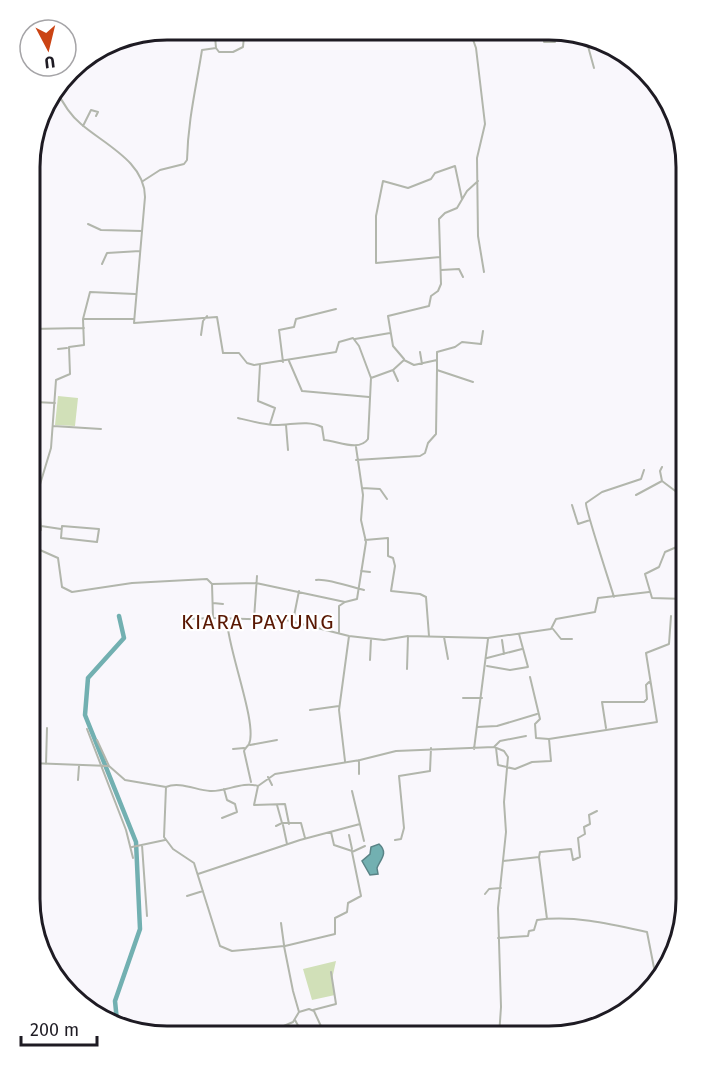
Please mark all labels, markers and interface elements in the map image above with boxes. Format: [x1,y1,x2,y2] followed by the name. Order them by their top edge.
[18,18,78,78] north arrow
[43,52,56,72] text: U
[181,609,335,635] district label: KIARA PAYUNG
[21,1009,98,1047] scale bar
[30,1019,79,1041] text: 200 m

